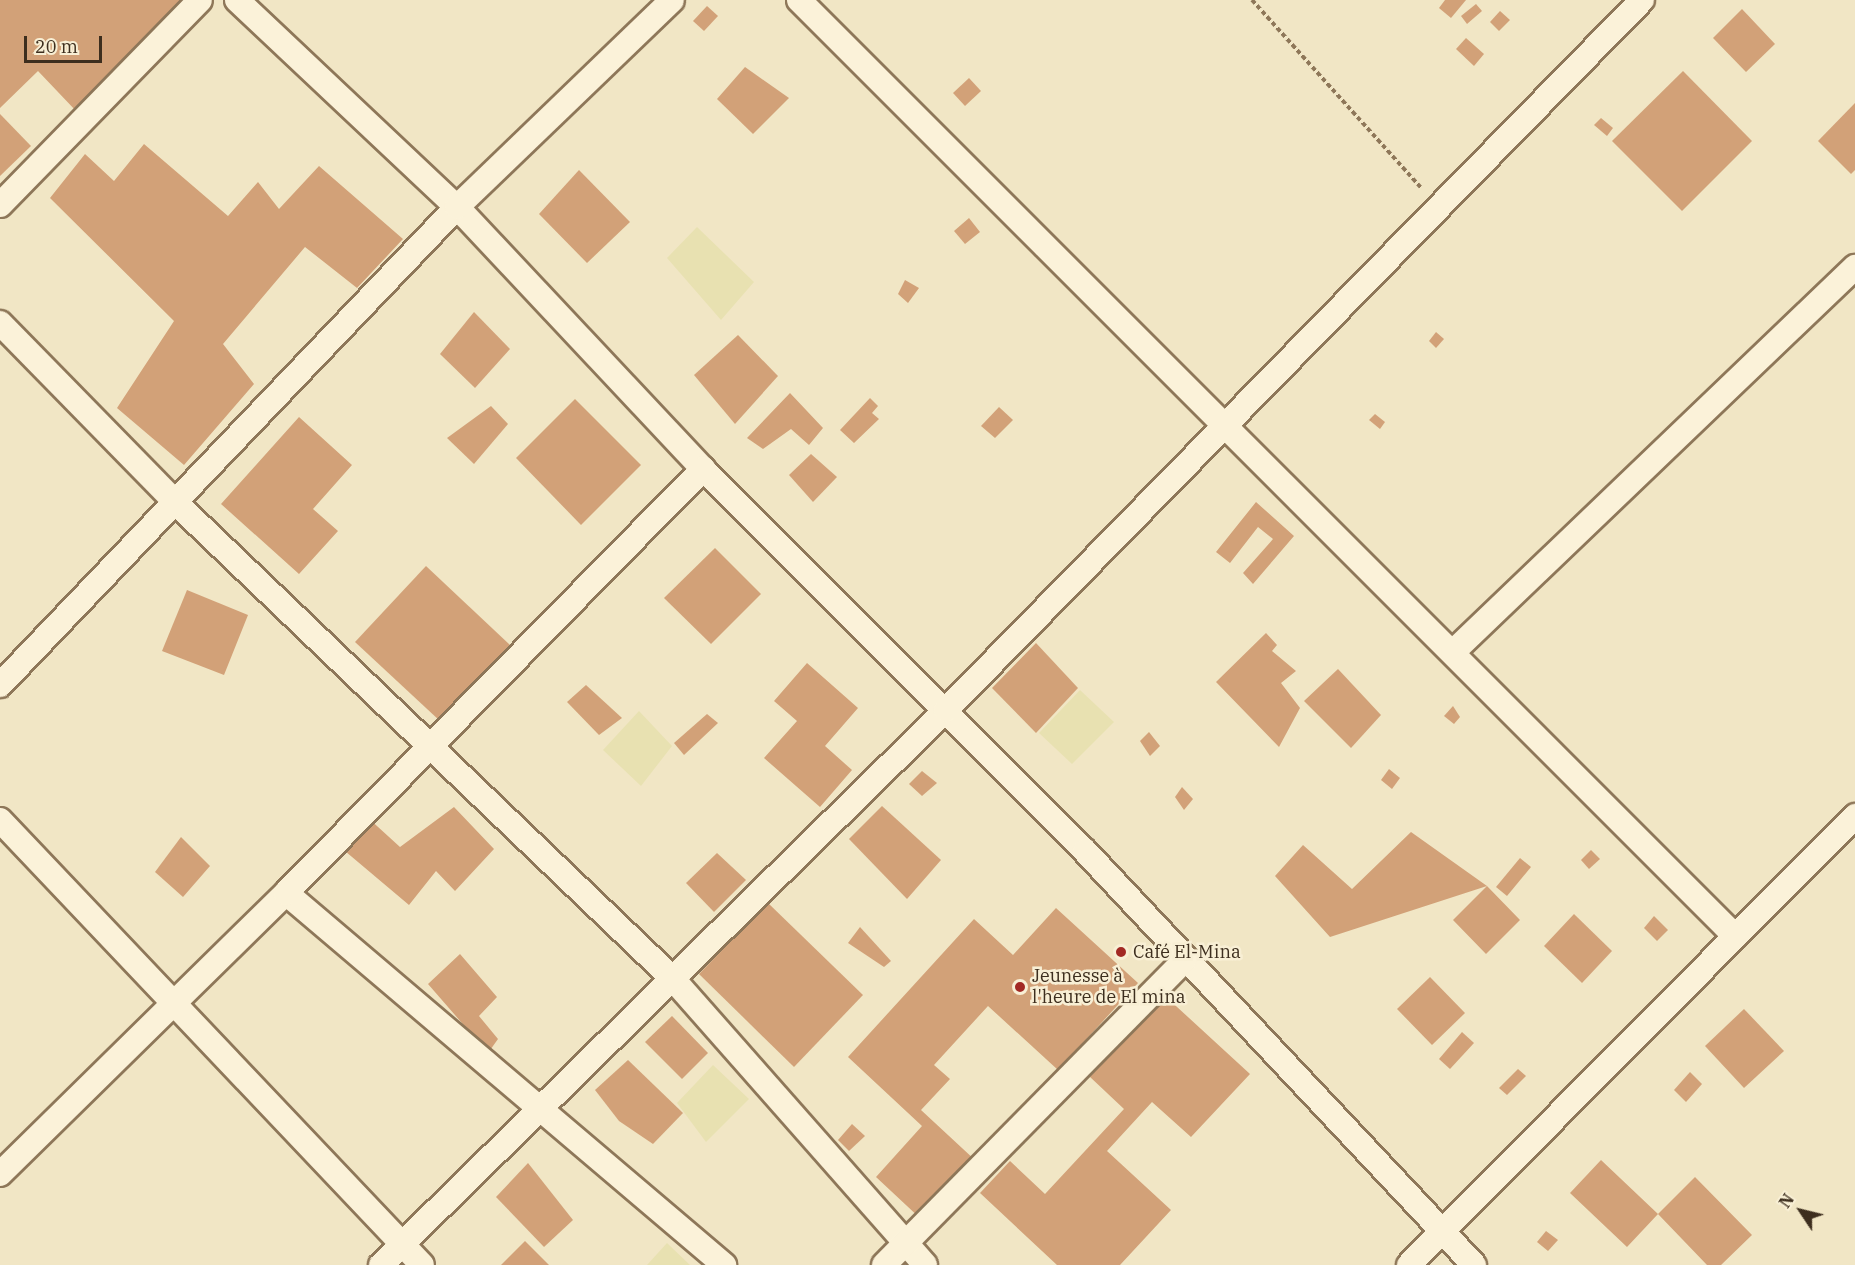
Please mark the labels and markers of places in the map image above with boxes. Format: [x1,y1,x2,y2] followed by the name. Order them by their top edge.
[1133,941,1241,963] place label: Café El-Mina
[1114,945,1128,959] marker: Café El-Mina
[1032,966,1186,1008] place label: Jeunesse à l'heure de El mina
[1013,980,1027,994] marker: Jeunesse à l'heure de El mina

